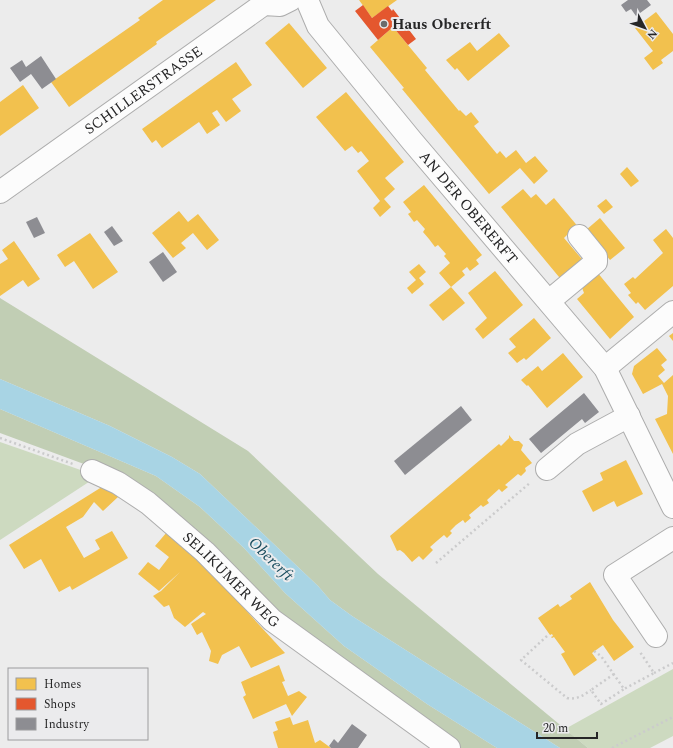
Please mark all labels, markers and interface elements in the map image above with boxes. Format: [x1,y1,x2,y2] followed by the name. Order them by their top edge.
[625,8,665,48] north arrow
[392,13,491,36] place label: Haus Obererft
[379,19,389,29] marker: Haus Obererft
[643,25,662,43] text: N
[80,40,207,140] street label: SCHILLERSTRASSE
[413,146,524,269] street label: AN DER OBERERFT
[177,526,285,634] street label: SELIKUMER WEG
[243,531,300,587] water label: Obererft
[8,668,148,740] legend
[44,675,82,694] text: Homes
[44,695,76,714] text: Shops
[537,714,597,740] scale bar
[44,715,90,734] text: Industry
[543,719,568,738] text: 20 m

